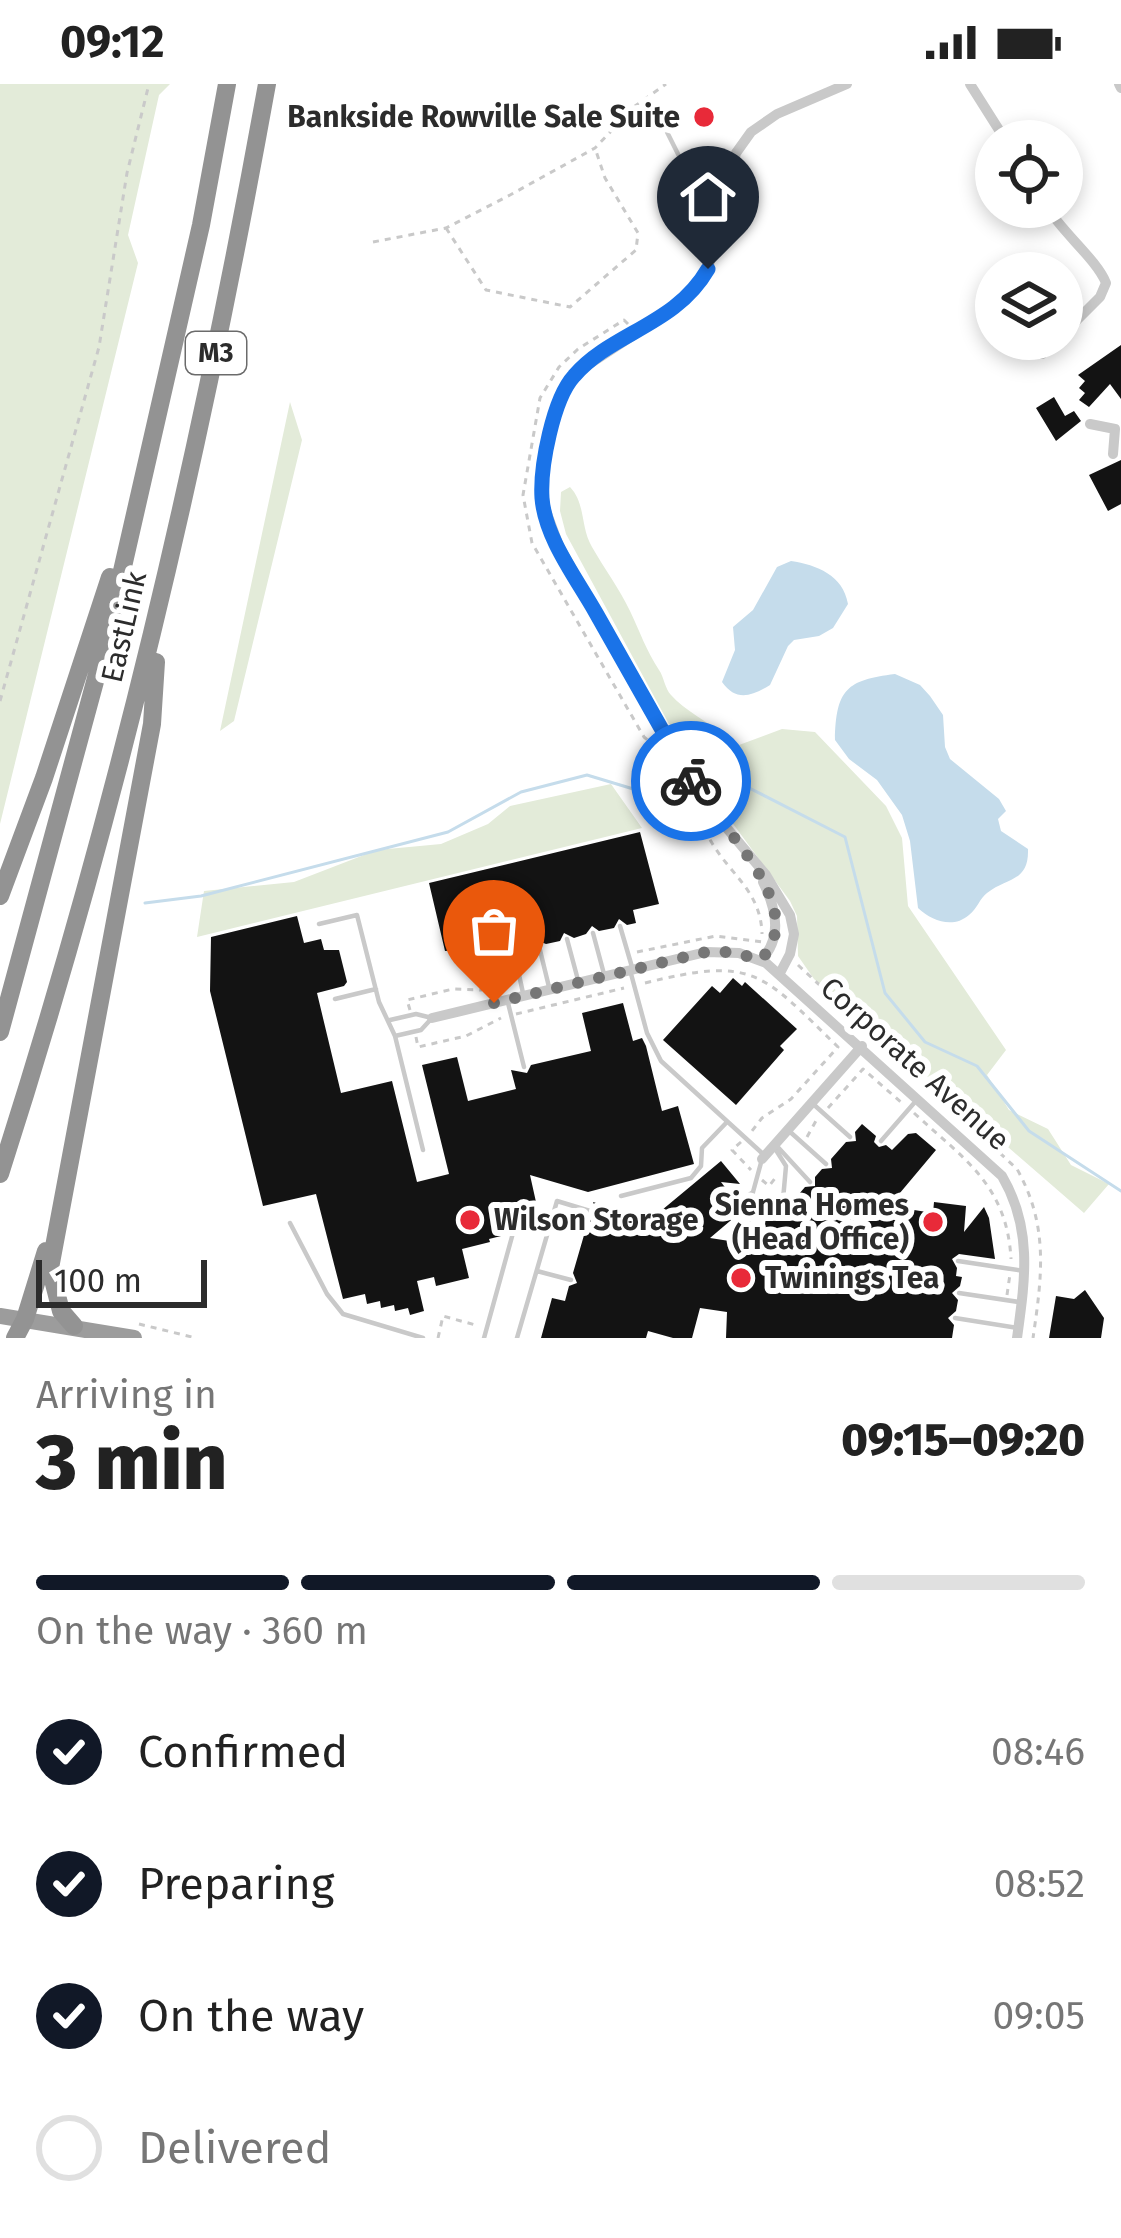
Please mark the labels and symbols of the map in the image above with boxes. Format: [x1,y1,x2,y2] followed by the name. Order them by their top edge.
[287,99,680,135] place label: Bankside Rowville Sale Suite
[691,104,717,130] marker: Bankside Rowville Sale Suite
[657,146,759,269] pin
[186,332,246,374] road number: M3
[94,567,154,686] street label: EastLink
[631,721,751,841] courier
[443,880,545,1003] pin
[813,970,1017,1158] street label: Corporate Avenue
[715,1187,909,1257] place label: Sienna Homes (Head Office)
[494,1202,698,1238] place label: Wilson Storage
[457,1207,483,1233] marker: Wilson Storage
[920,1209,946,1235] marker: Sienna Homes (Head Office)
[36,1254,207,1307] scale bar
[765,1260,939,1296] place label: Twinings Tea
[728,1265,754,1291] marker: Twinings Tea

